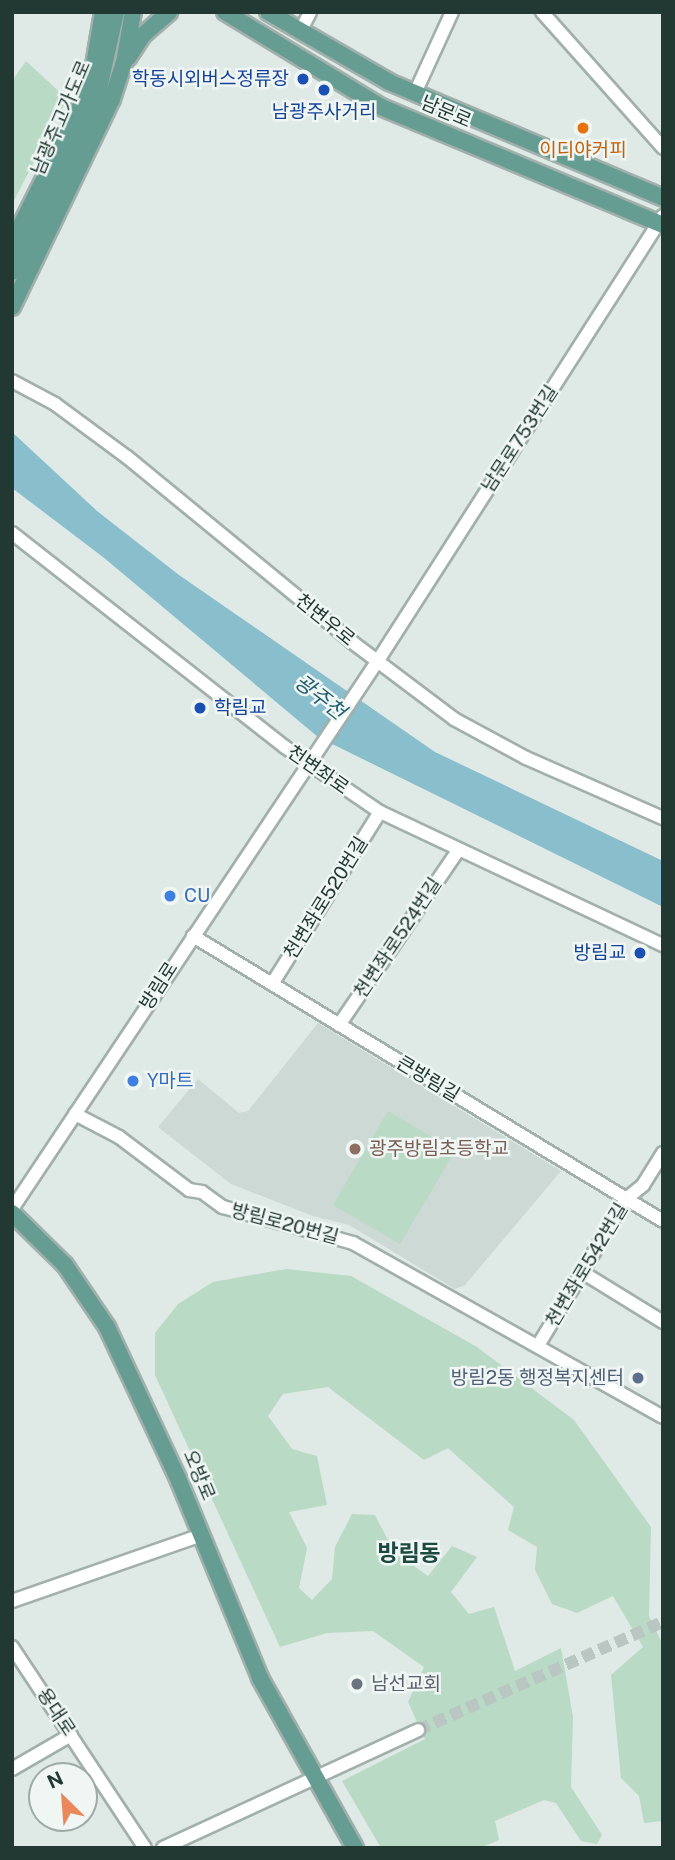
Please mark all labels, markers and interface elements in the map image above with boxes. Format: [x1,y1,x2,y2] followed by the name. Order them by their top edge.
[27,57,95,179] street label: 남광주고가도로
[132,68,289,90] place label: 학동시외버스정류장
[295,71,311,87] marker: 학동시외버스정류장
[316,82,332,98] marker: 남광주사거리
[417,91,475,133] street label: 남문로
[272,101,376,123] place label: 남광주사거리
[575,120,591,136] marker: 이디야커피
[539,139,627,161] place label: 이디야커피
[477,381,563,497] street label: 남문로753번길
[291,589,359,651] street label: 천변우로
[289,669,351,725] water label: 광주천
[214,697,266,719] place label: 학림교
[192,700,208,716] marker: 학림교
[283,741,353,799] street label: 천변좌로
[279,833,373,963] street label: 천변좌로520번길
[349,873,447,1003] street label: 천변좌로524번길
[184,885,210,907] place label: CU
[162,888,178,904] marker: CU
[574,942,626,964] place label: 방림교
[632,945,648,961] marker: 방림교
[135,958,183,1014] street label: 방림로
[392,1051,464,1107] street label: 큰방림길
[147,1070,193,1092] place label: Y마트
[125,1073,141,1089] marker: Y마트
[369,1138,509,1160] place label: 광주방림초등학교
[347,1141,363,1157] marker: 광주방림초등학교
[229,1199,341,1249] street label: 방림로20번길
[541,1199,633,1331] street label: 천변좌로542번길
[451,1367,624,1389] place label: 방림2동 행정복지센터
[630,1370,646,1386] marker: 방림2동 행정복지센터
[178,1446,220,1504] street label: 오방로
[377,1539,441,1567] district label: 방림동
[371,1673,441,1695] place label: 남선교회
[349,1676,365,1692] marker: 남선교회
[32,1684,80,1740] street label: 용대로
[28,1762,98,1832] north arrow
[44,1767,66,1793] text: N

